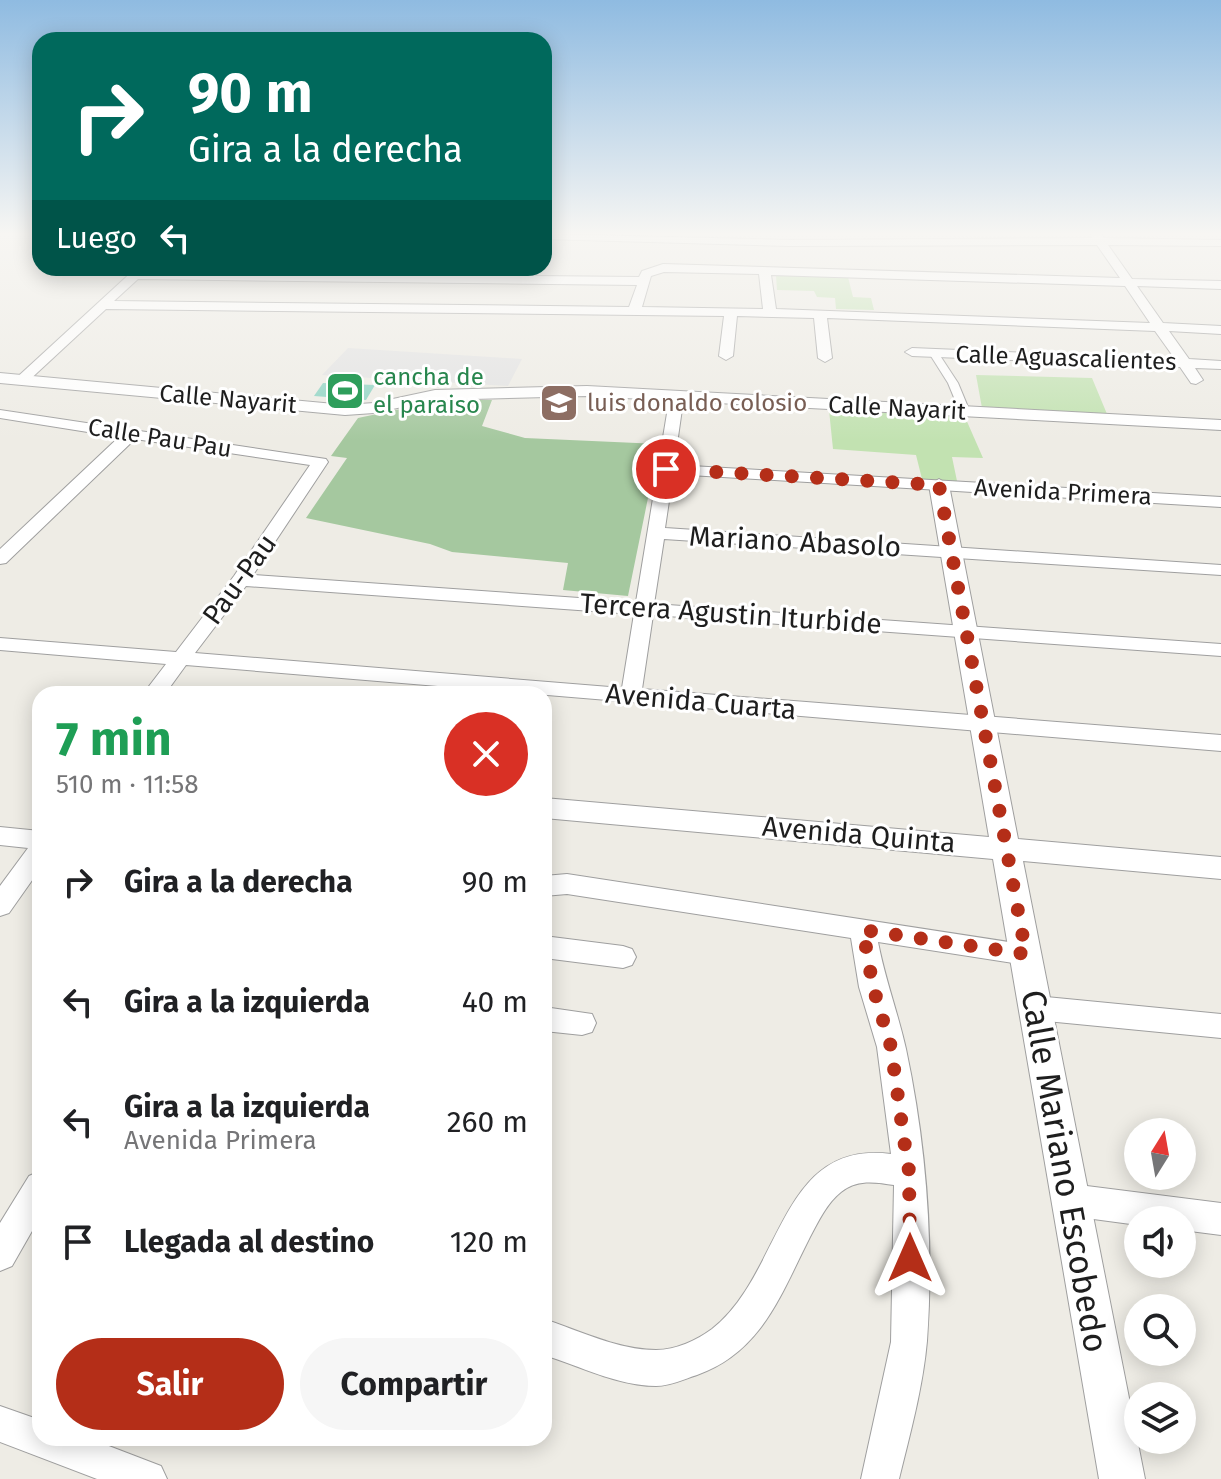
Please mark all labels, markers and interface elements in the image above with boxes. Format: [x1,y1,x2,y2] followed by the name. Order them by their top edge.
[188,60,313,127] text: 90 m
[56,64,160,168] icon: right
[188,128,463,172] text: Gira a la derecha
[153,216,197,260] icon: left
[56,220,137,256] text: Luego
[955,340,1177,376] street label: Calle Aguascalientes
[373,363,484,419] place label: cancha de el paraiso
[324,370,366,412] sports icon: cancha de el paraiso
[158,379,298,419] street label: Calle Nayarit
[538,382,580,424] school or university icon: luis donaldo colosio
[587,389,807,417] place label: luis donaldo colosio
[828,390,967,426] street label: Calle Nayarit
[86,413,234,463] street label: Calle Pau Pau
[632,435,700,503] pin
[644,447,688,491] icon: arrive
[973,473,1153,511] street label: Avenida Primera
[688,519,902,564] street label: Mariano Abasolo
[196,528,283,631] street label: Pau-Pau
[579,586,883,641] street label: Tercera Agustin Iturbide
[604,677,798,726] street label: Avenida Cuarta
[56,710,172,768] text: 7 min
[444,712,528,796] button: close
[56,769,199,800] text: 510 m · 11:58
[761,810,957,859] street label: Avenida Quinta
[56,860,100,904] icon: right
[124,864,353,900] text: Gira a la derecha
[462,864,528,900] text: 90 m
[56,980,100,1024] icon: left
[124,984,370,1020] text: Gira a la izquierda
[462,984,528,1020] text: 40 m
[1012,987,1117,1356] street label: Calle Mariano Escobedo
[124,1089,370,1125] text: Gira a la izquierda
[56,1100,100,1144] icon: left
[447,1104,528,1140] text: 260 m
[1124,1118,1196,1190] north arrow
[1124,1118,1196,1454] map controls
[124,1125,317,1156] text: Avenida Primera
[1124,1206,1196,1278] button: sound
[868,1216,952,1300] position arrow
[56,1220,100,1264] icon: arrive
[124,1224,374,1260] text: Llegada al destino
[450,1224,528,1260] text: 120 m
[1124,1294,1196,1366] button: search
[56,1338,284,1430] button: Salir
[300,1338,528,1430] button: Compartir
[1124,1382,1196,1454] button: layers

